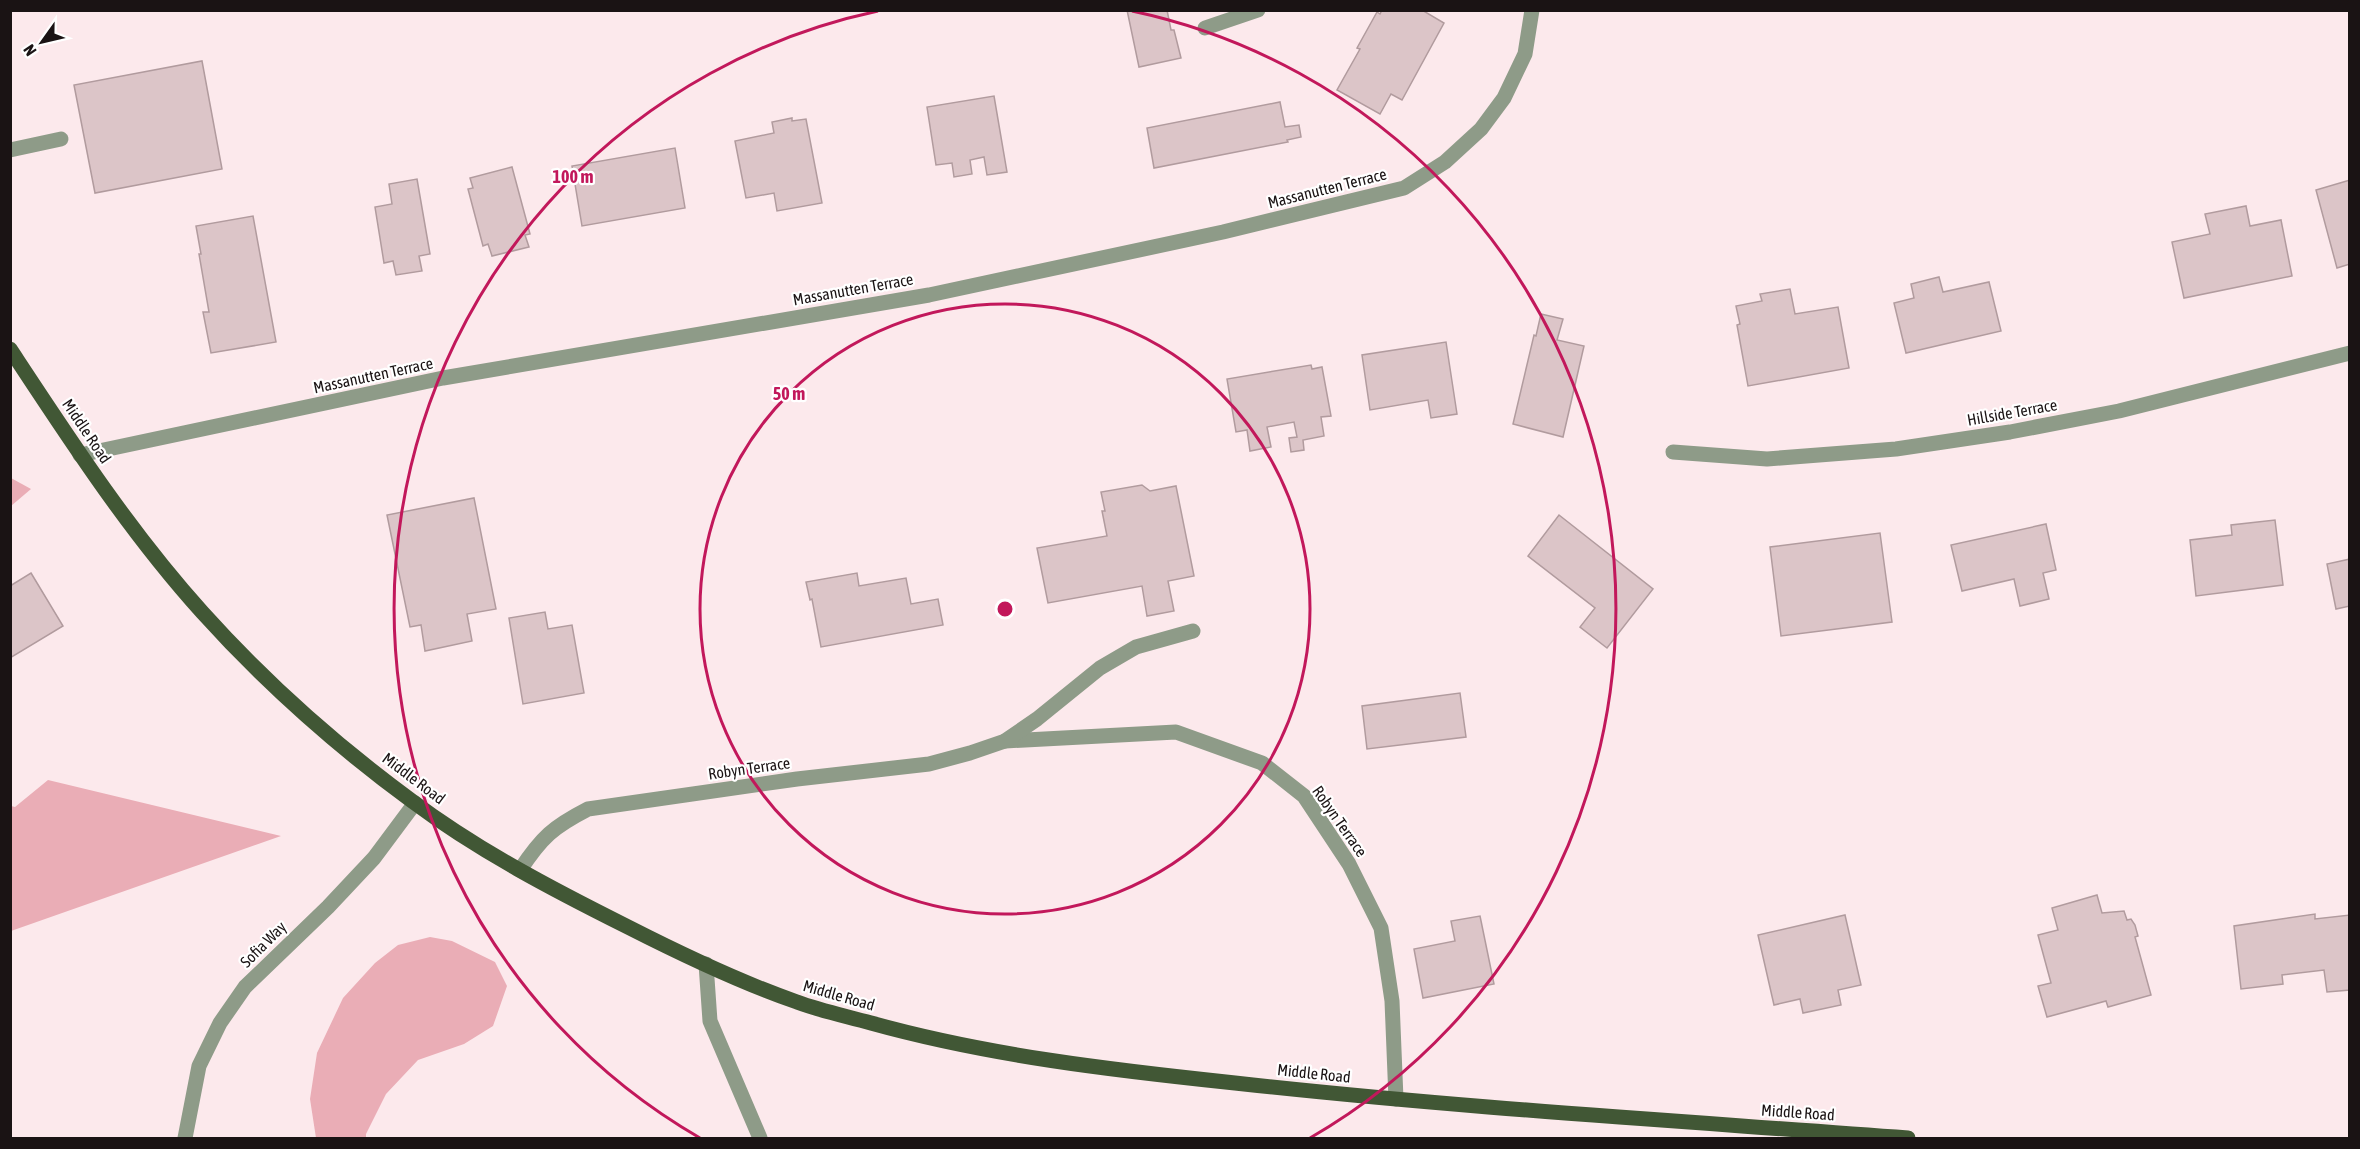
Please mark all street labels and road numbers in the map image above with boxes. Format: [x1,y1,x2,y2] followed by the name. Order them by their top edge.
[1266,165,1388,211] street label: Massanutten Terrace
[791,270,915,308] street label: Massanutten Terrace
[312,354,434,396] street label: Massanutten Terrace
[59,395,115,467] street label: Middle Road
[1966,395,2058,429] street label: Hillside Terrace
[379,749,449,807] street label: Middle Road
[707,753,791,784] street label: Robyn Terrace
[1308,782,1371,861] street label: Robyn Terrace
[236,917,291,971] street label: Sofia Way
[801,976,877,1014] street label: Middle Road
[1276,1060,1352,1086] street label: Middle Road
[1761,1100,1835,1124] street label: Middle Road

